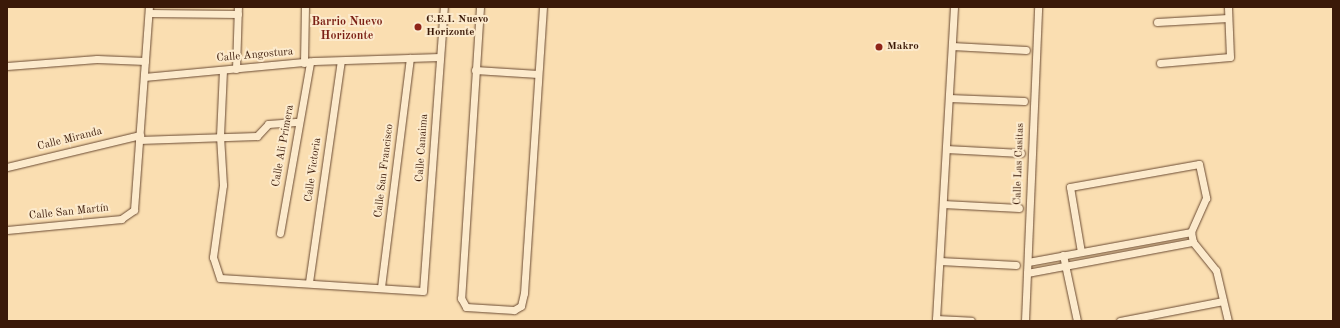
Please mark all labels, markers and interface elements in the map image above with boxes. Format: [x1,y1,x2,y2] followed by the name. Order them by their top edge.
[426,14,488,40] place label: C.E.I. Nuevo Horizonte
[311,16,383,44] district label: Barrio Nuevo Horizonte
[413,22,423,32] marker: C.E.I. Nuevo Horizonte
[887,40,919,54] place label: Makro
[874,42,884,52] marker: Makro
[216,46,294,66] street label: Calle Angostura
[270,104,298,188] street label: Calle Ali Primera
[414,114,432,182] street label: Calle Canaima
[373,123,397,219] street label: Calle San Francisco
[1012,123,1028,205] street label: Calle Las Casitas
[36,126,104,154] street label: Calle Miranda
[303,137,325,203] street label: Calle Victoria
[28,202,110,224] street label: Calle San Martín

